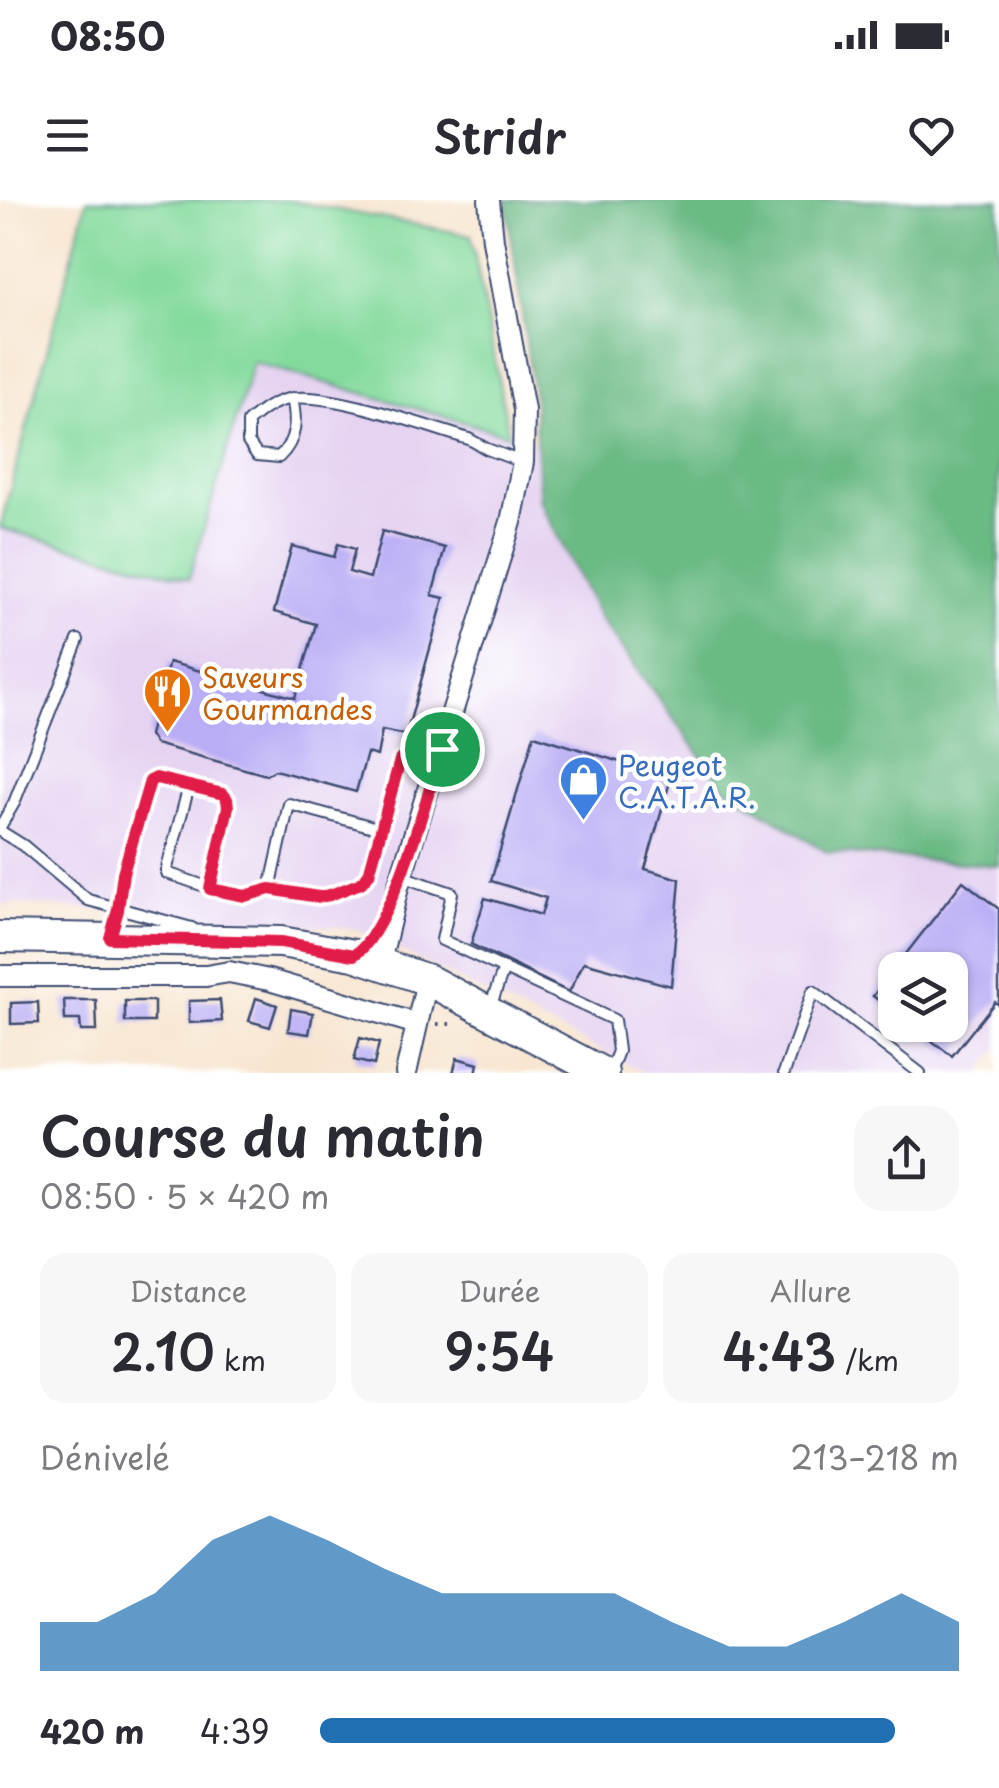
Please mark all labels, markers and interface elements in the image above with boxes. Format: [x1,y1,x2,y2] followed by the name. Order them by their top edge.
[50,7,165,64] text: 08:50
[433,101,566,169] text: Stridr
[40,108,95,163] icon: menu
[904,108,959,163] icon: heart
[202,655,373,730] place label: Saveurs Gourmandes
[141,666,193,734] restaurant icon: Saveurs Gourmandes
[400,707,485,792] pin
[415,722,470,777] icon: arrive
[618,743,756,818] place label: Peugeot C.A.T.A.R.
[557,754,609,822] shop icon: Peugeot C.A.T.A.R.
[878,952,968,1042] map controls
[878,952,968,1042] button: layers
[40,1093,485,1176] text: Course du matin
[854,1106,959,1211] button: share
[40,1172,329,1220] text: 08:50 · 5 × 420 m
[129,1269,247,1312] text: Distance
[459,1269,540,1312] text: Durée
[770,1269,852,1312] text: Allure
[110,1312,215,1388] text: 2.10
[445,1312,554,1388] text: 9:54
[723,1312,836,1388] text: 4:43
[215,1338,266,1381] text: km
[836,1338,899,1381] text: /km
[40,1433,170,1481] text: Dénivelé
[790,1433,959,1481] text: 213–218 m
[40,1707,144,1755] text: 420 m
[200,1707,269,1755] text: 4:39

